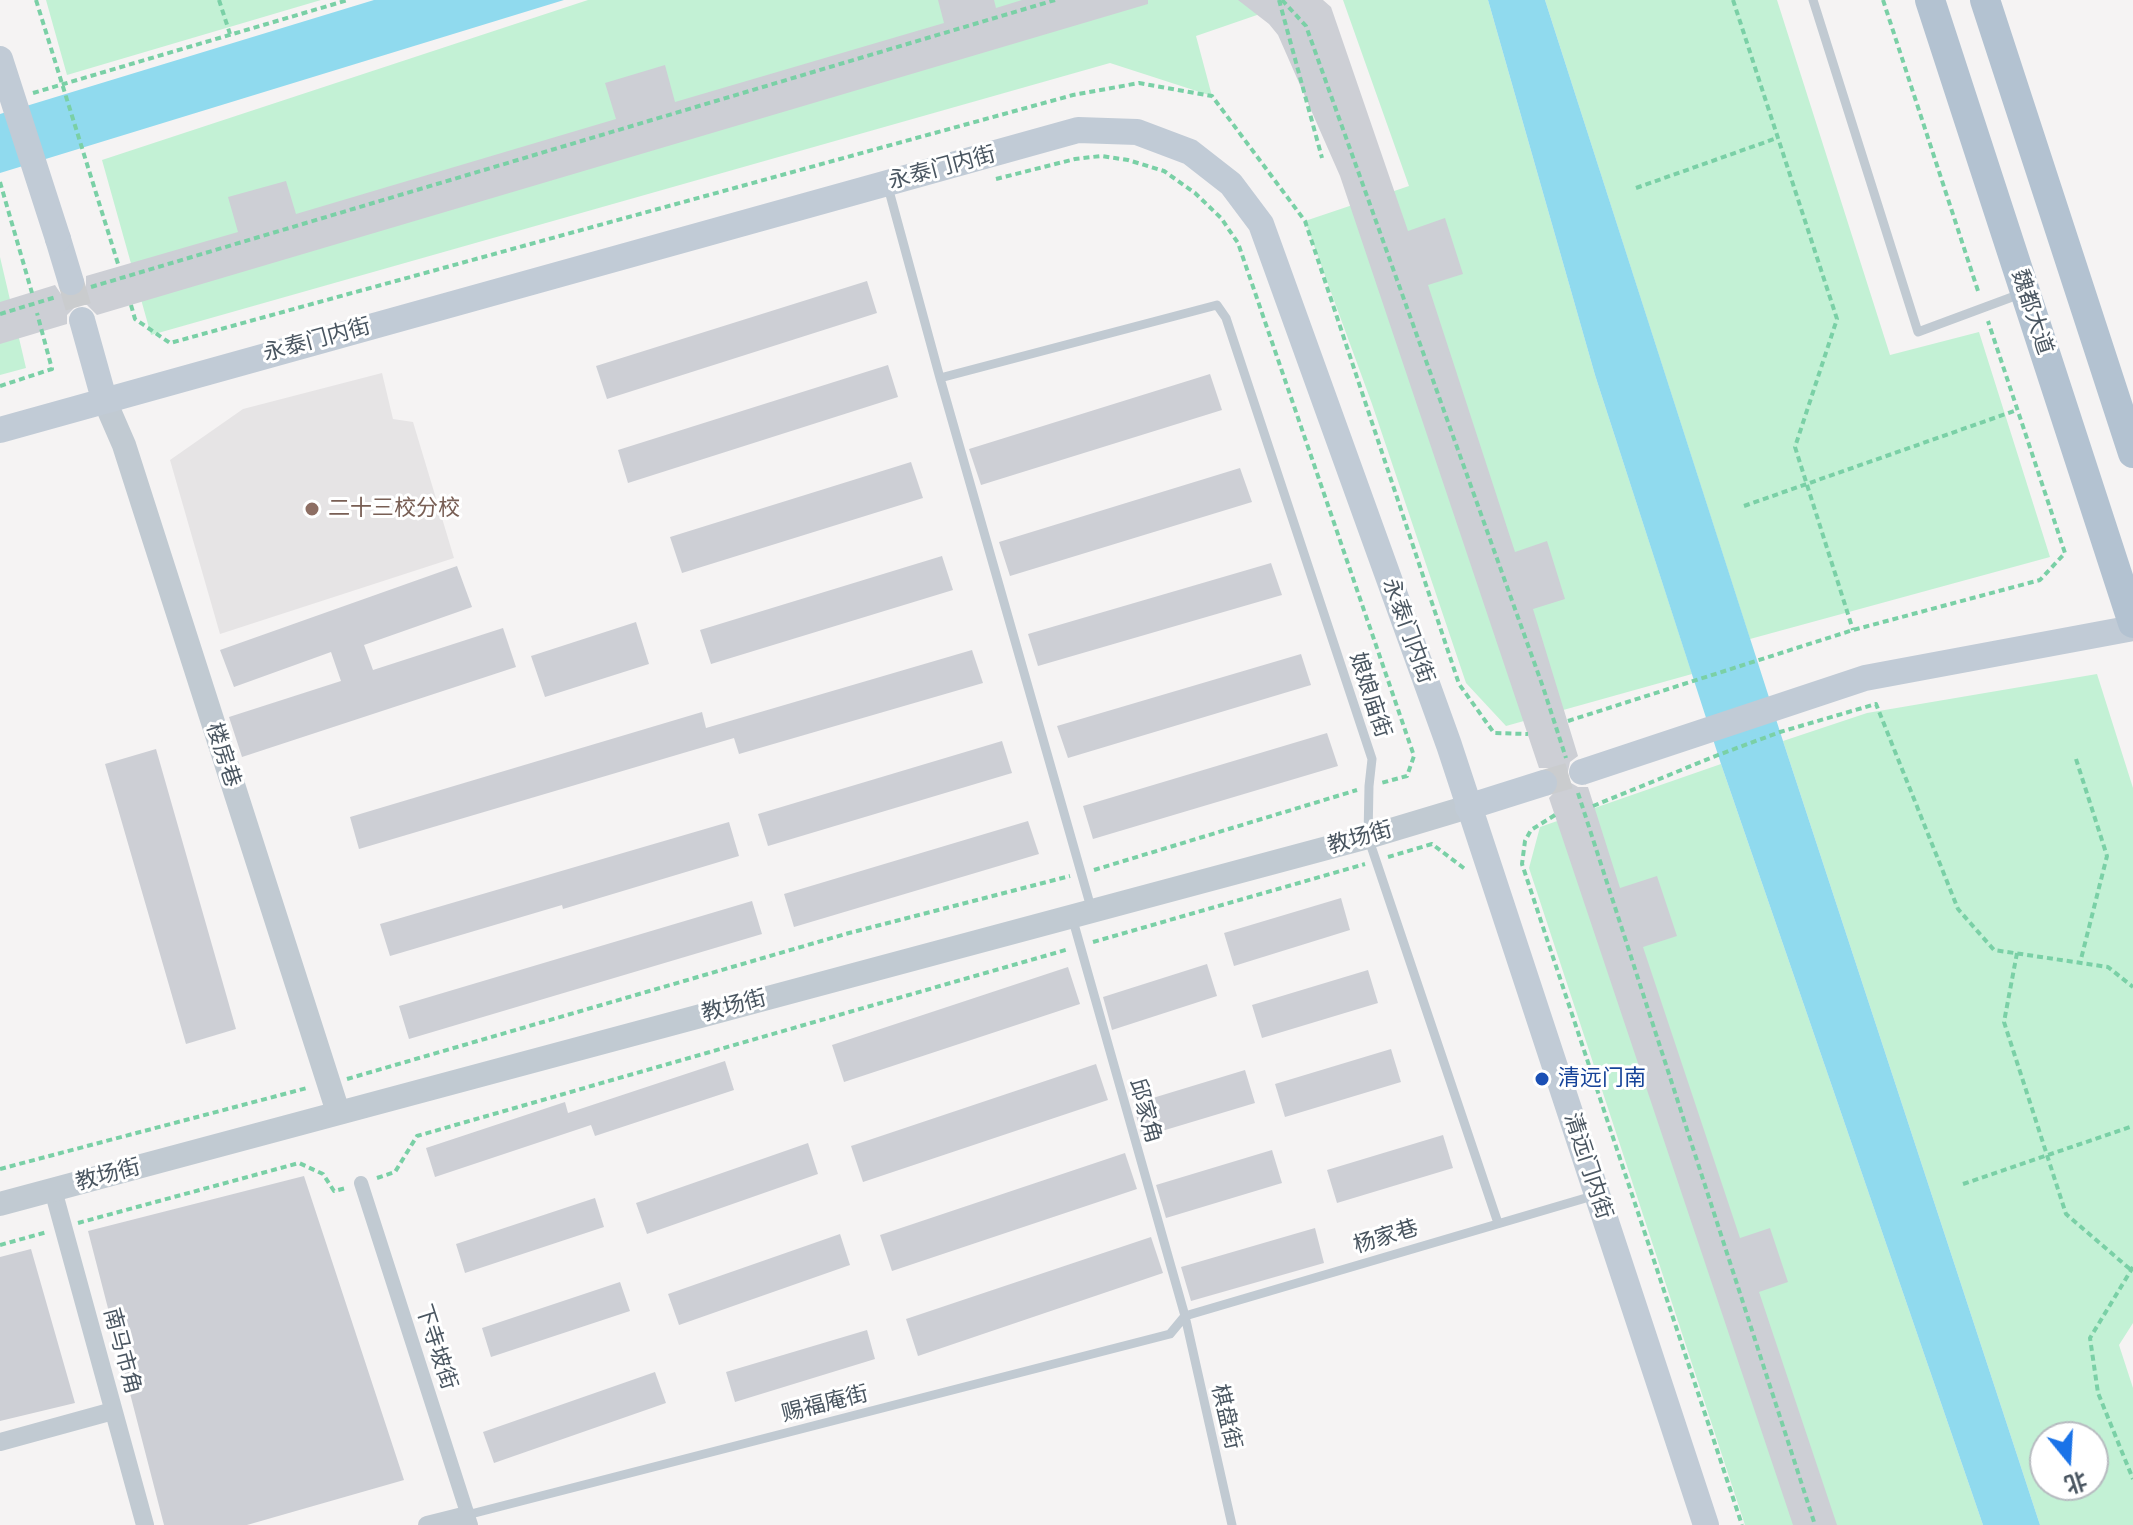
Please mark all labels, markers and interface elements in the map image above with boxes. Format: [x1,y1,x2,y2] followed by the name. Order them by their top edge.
[885,141,999,195] street label: 永泰门内街
[2006,266,2058,358] street label: 魏都大道
[260,313,374,367] street label: 永泰门内街
[328,496,460,522] place label: 二十三校分校
[303,500,321,518] marker: 二十三校分校
[1377,575,1439,687] street label: 永泰门内街
[1344,649,1396,741] street label: 娘娘庙街
[200,720,246,790] street label: 楼房巷
[1325,816,1395,860] street label: 教场街
[699,985,769,1027] street label: 教场街
[1558,1066,1646,1092] place label: 清远门南
[1533,1070,1551,1088] marker: 清远门南
[1123,1076,1167,1146] street label: 邱家角
[1558,1110,1618,1222] street label: 清远门内街
[73,1154,143,1196] street label: 教场街
[1351,1215,1421,1259] street label: 杨家巷
[410,1301,462,1393] street label: 下寺坡街
[98,1305,146,1397] street label: 南马市角
[779,1381,871,1427] street label: 赐福庵街
[1206,1382,1246,1452] street label: 棋盘街
[2029,1421,2109,1501] north arrow
[2061,1466,2091,1499] text: 北

